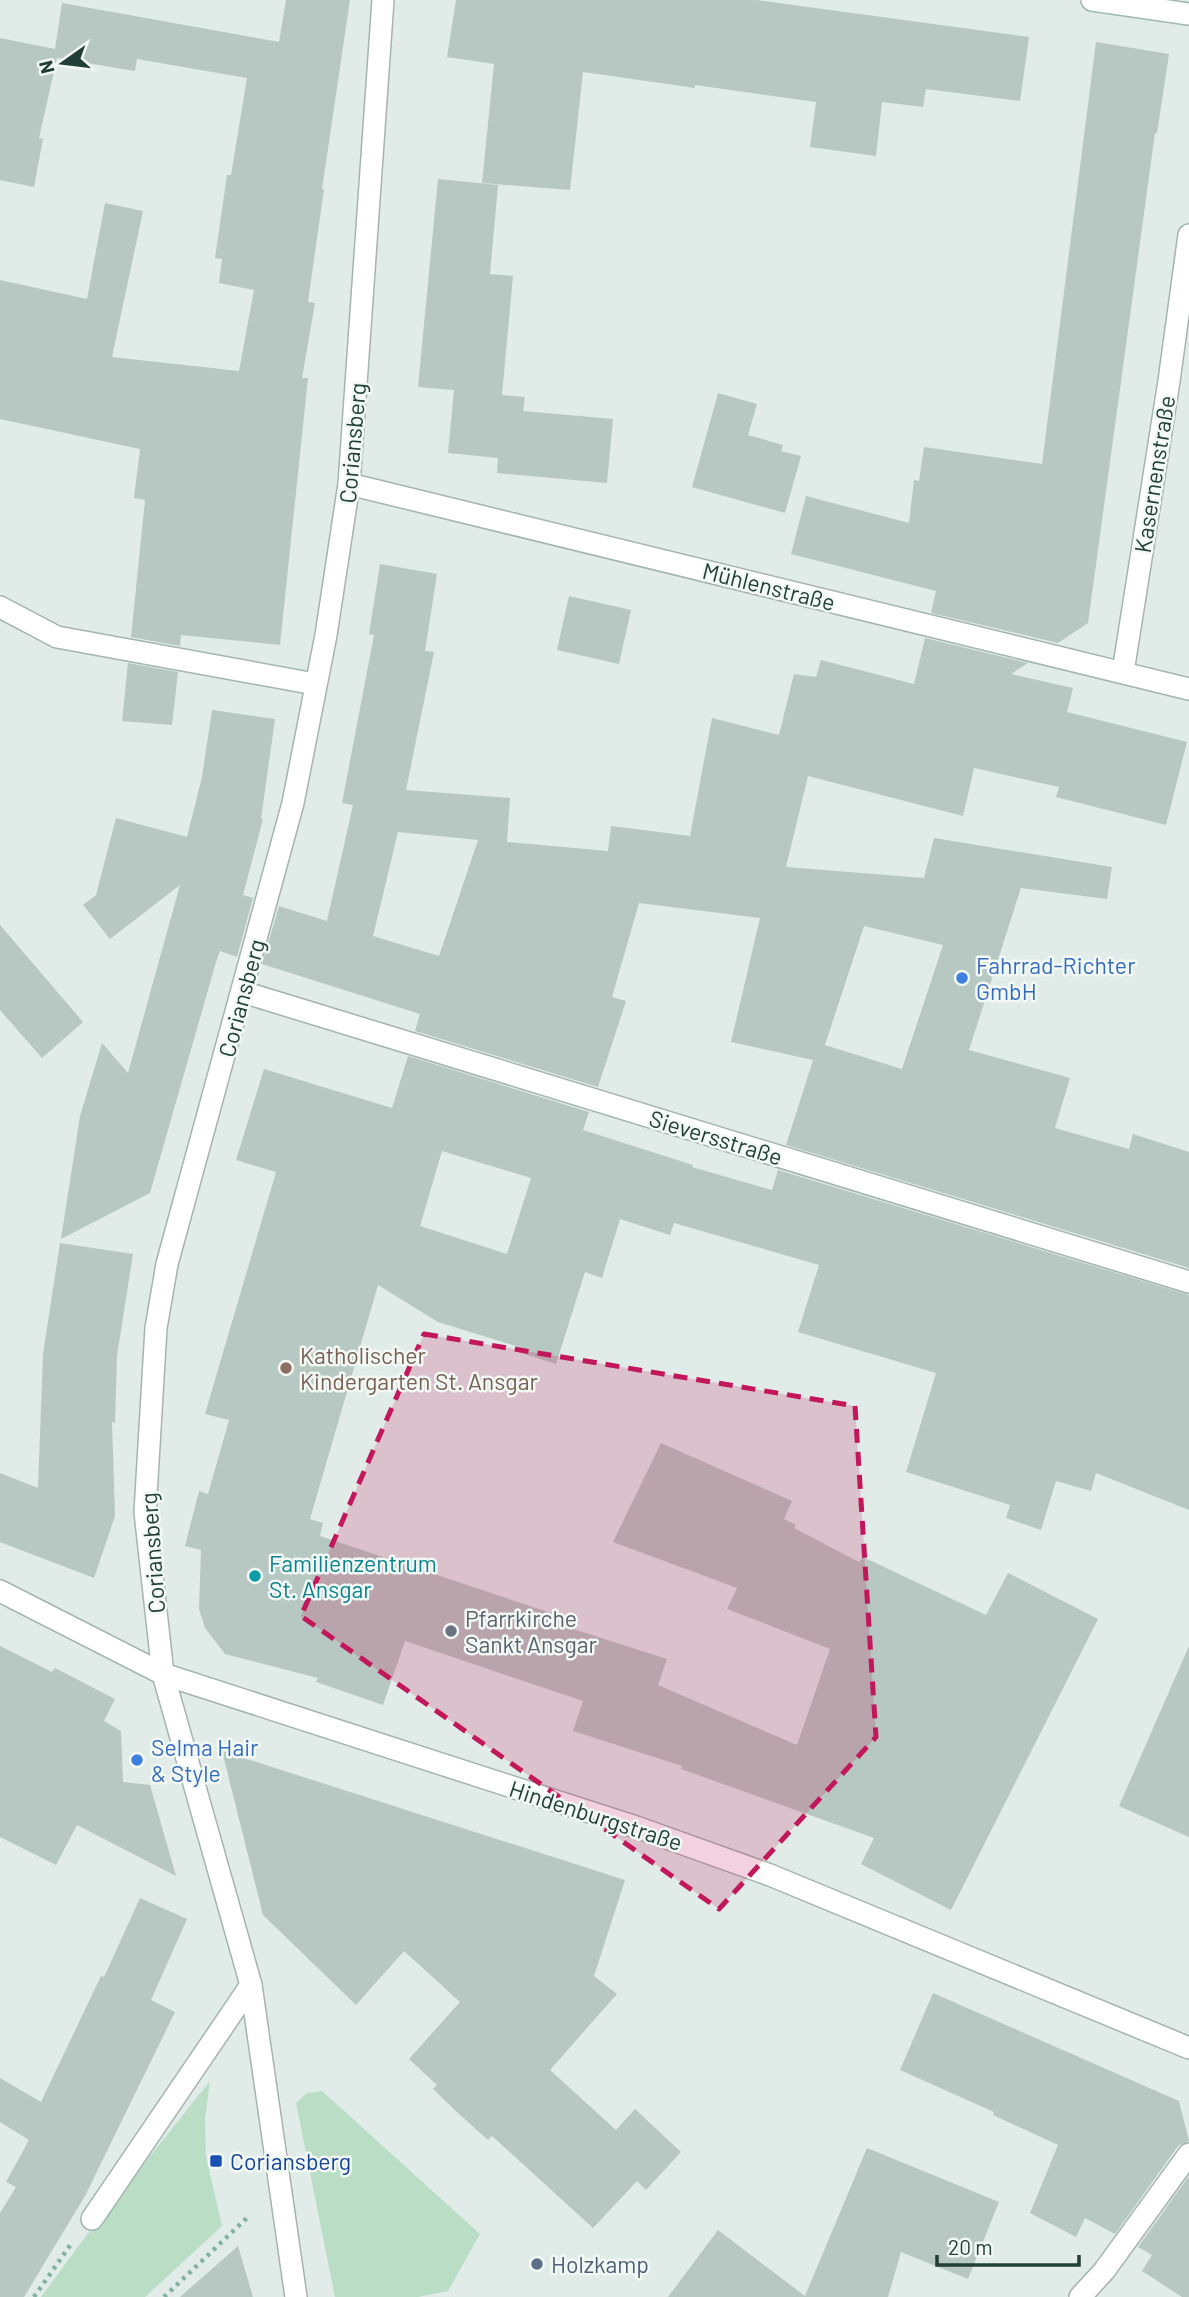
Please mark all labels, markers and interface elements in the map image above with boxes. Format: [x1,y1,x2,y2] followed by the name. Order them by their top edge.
[28,28,98,98] north arrow
[33,58,59,76] text: N
[333,382,371,504] street label: Coriansberg
[1128,393,1180,555] street label: Kasernenstraße
[700,556,838,616] street label: Mühlenstraße
[212,936,270,1060] street label: Coriansberg
[976,951,1136,1005] place label: Fahrrad-Richter GmbH
[954,970,970,986] marker: Fahrrad-Richter GmbH
[646,1103,786,1171] street label: Sieversstraße
[300,1341,538,1395] place label: Katholischer Kindergarten St. Ansgar
[278,1360,294,1376] marker: Katholischer Kindergarten St. Ansgar
[134,1492,170,1614] street label: Coriansberg
[269,1549,437,1603] place label: Familienzentrum St. Ansgar
[247,1568,263,1584] marker: Familienzentrum St. Ansgar
[465,1604,597,1658] place label: Pfarrkirche Sankt Ansgar
[443,1623,459,1639] marker: Pfarrkirche Sankt Ansgar
[151,1733,259,1787] place label: Selma Hair & Style
[129,1752,145,1768] marker: Selma Hair & Style
[506,1774,686,1856] street label: Hindenburgstraße
[230,2147,351,2175] place label: Coriansberg
[208,2153,224,2169] marker: Coriansberg
[937,2224,1079,2268] scale bar
[948,2234,993,2259] text: 20 m
[551,2250,649,2278] place label: Holzkamp
[529,2256,545,2272] marker: Holzkamp

